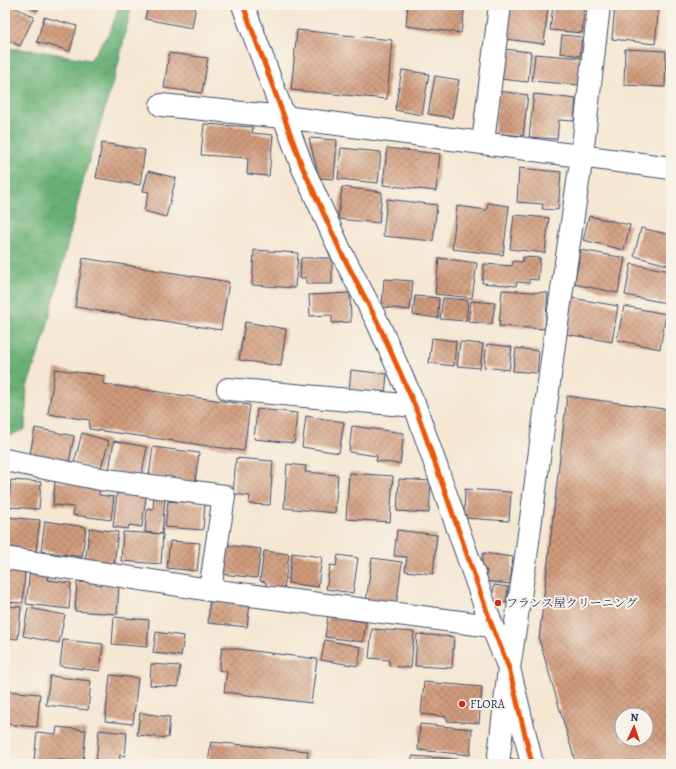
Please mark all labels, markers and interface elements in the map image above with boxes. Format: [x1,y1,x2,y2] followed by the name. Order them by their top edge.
[506,595,637,611] place label: フランス屋クリーニング
[493,598,503,608] marker: フランス屋クリーニング
[470,696,506,712] place label: FLORA
[457,699,467,709] marker: FLORA
[614,707,654,747] north arrow
[630,710,639,725] text: N

